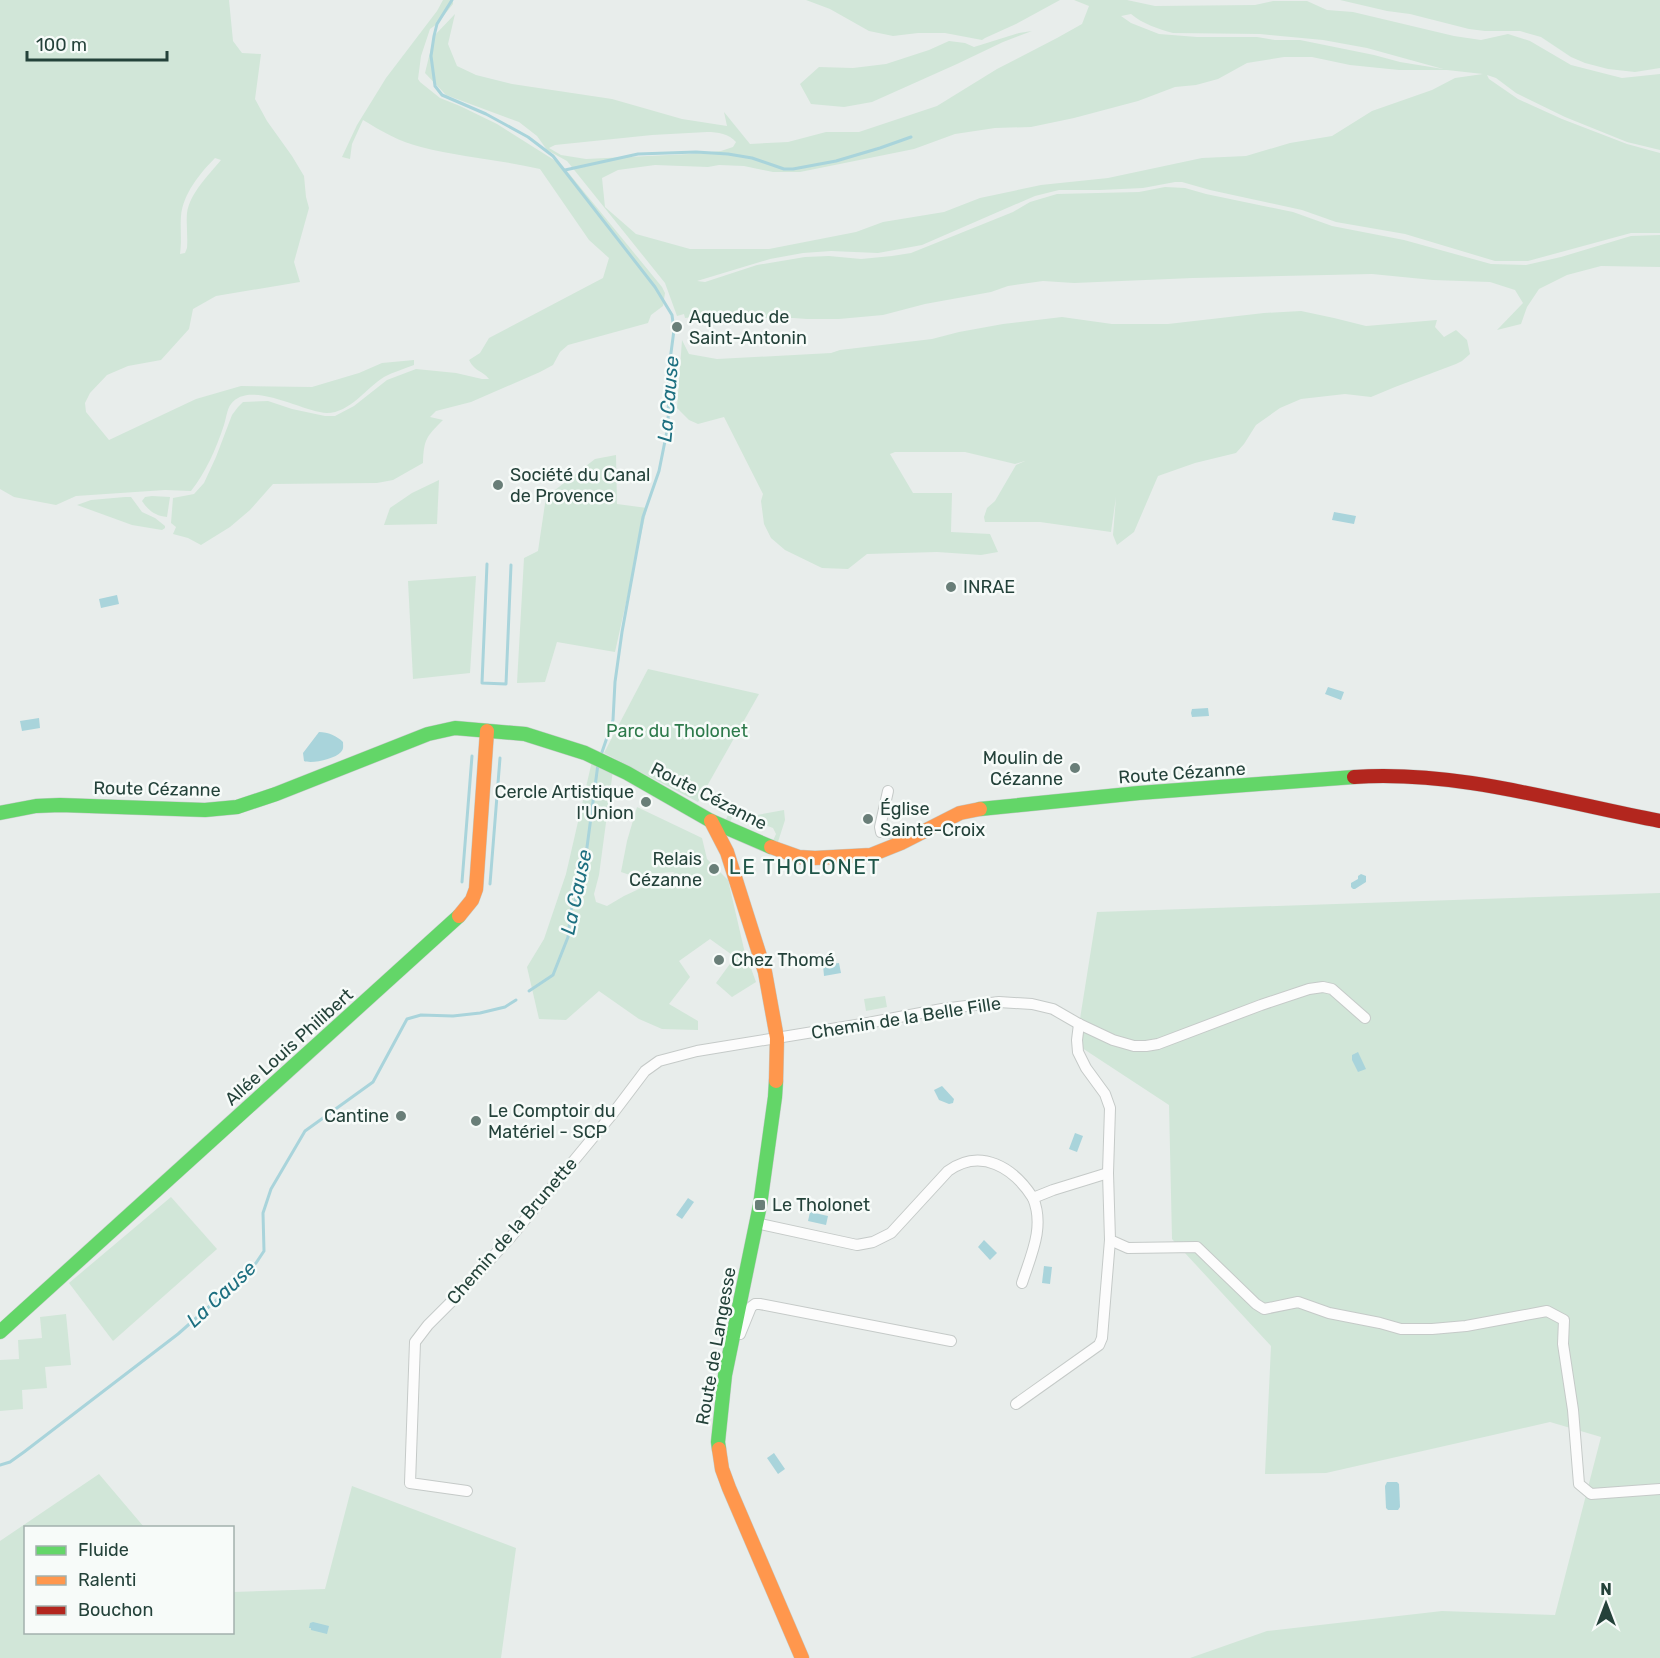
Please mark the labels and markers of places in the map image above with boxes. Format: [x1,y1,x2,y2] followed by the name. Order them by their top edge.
[689,306,807,349] place label: Aqueduc de Saint-Antonin
[670,320,684,334] marker: Aqueduc de Saint-Antonin
[510,464,650,507] place label: Société du Canal de Provence
[491,478,505,492] marker: Société du Canal de Provence
[963,576,1015,598] place label: INRAE
[944,580,958,594] marker: INRAE
[983,747,1063,790] place label: Moulin de Cézanne
[1068,761,1082,775] marker: Moulin de Cézanne
[494,781,634,824] place label: Cercle Artistique l'Union
[639,795,653,809] marker: Cercle Artistique l'Union
[880,798,985,841] place label: Église Sainte-Croix
[861,812,875,826] marker: Église Sainte-Croix
[629,848,702,891] place label: Relais Cézanne
[707,862,721,876] marker: Relais Cézanne
[731,949,835,971] place label: Chez Thomé
[712,953,726,967] marker: Chez Thomé
[488,1100,616,1143] place label: Le Comptoir du Matériel - SCP
[324,1105,389,1127] place label: Cantine
[394,1109,408,1123] marker: Cantine
[469,1114,483,1128] marker: Le Comptoir du Matériel - SCP
[772,1194,870,1216] place label: Le Tholonet
[753,1198,767,1212] marker: Le Tholonet

